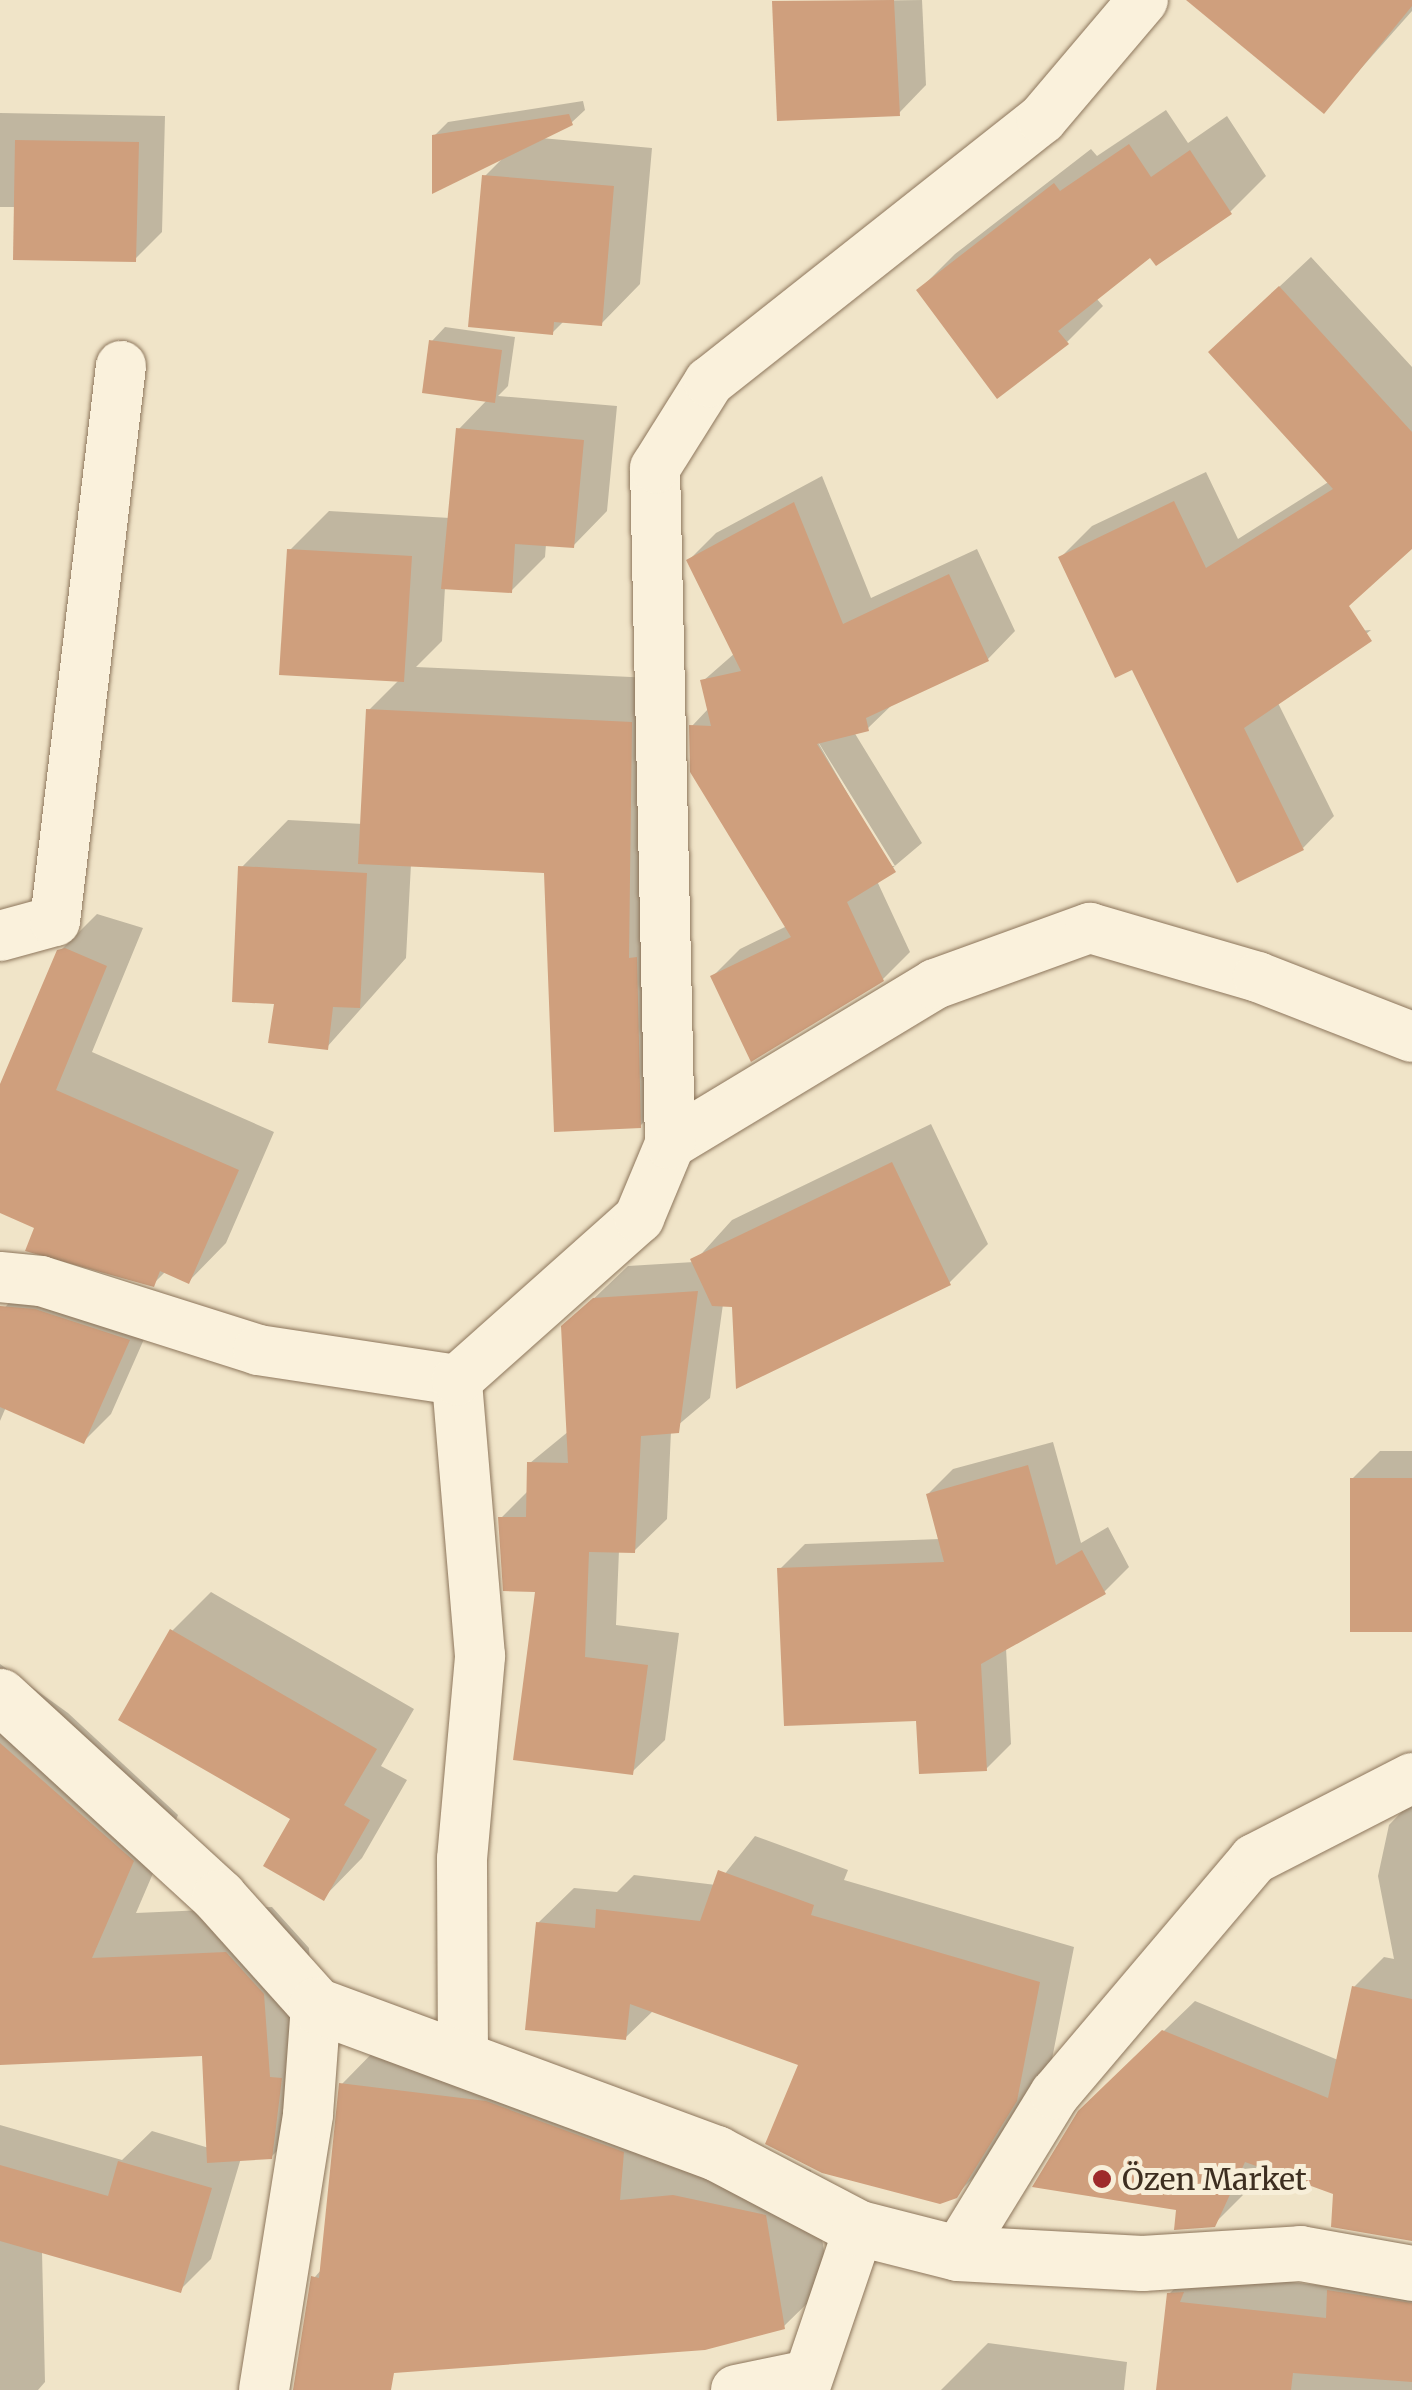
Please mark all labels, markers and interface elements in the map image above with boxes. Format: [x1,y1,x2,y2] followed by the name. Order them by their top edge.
[1122,2161,1307,2197] place label: Özen Market
[1091,2168,1113,2190] marker: Özen Market

